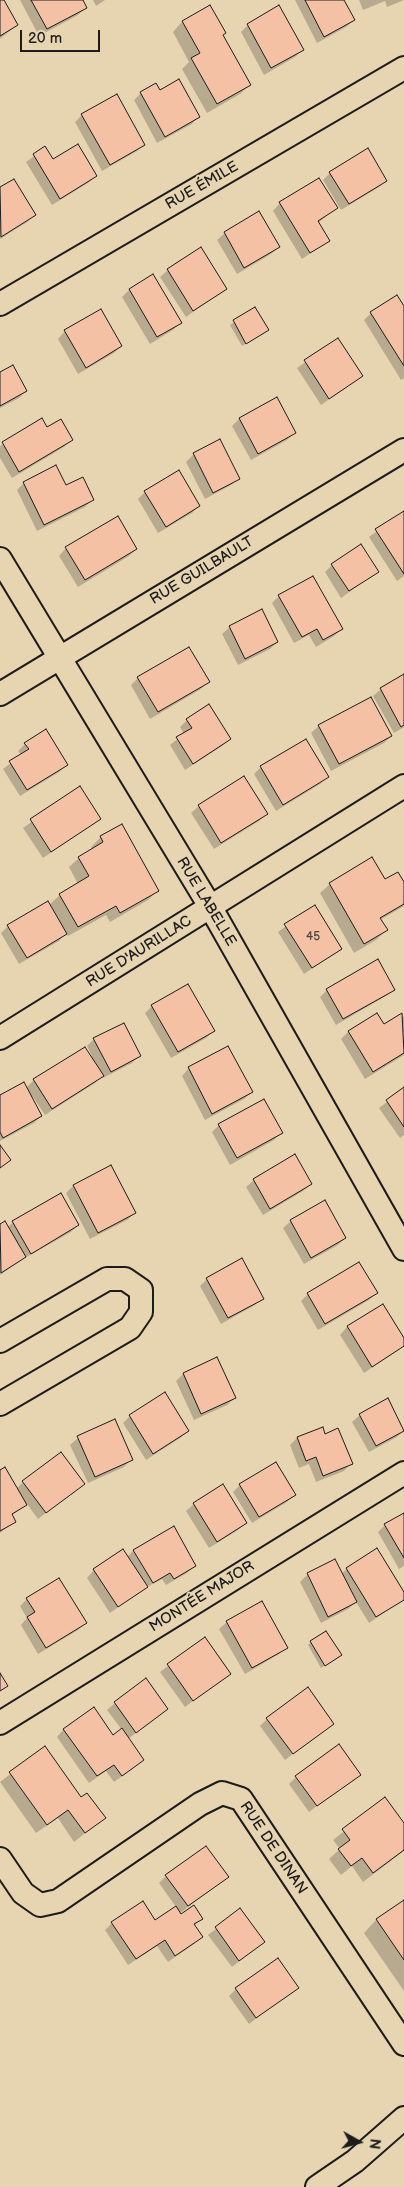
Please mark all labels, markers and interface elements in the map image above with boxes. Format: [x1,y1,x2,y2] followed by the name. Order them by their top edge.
[22,20,102,52] scale bar
[28,29,62,48] text: 20 m
[162,158,242,214] street label: RUE ÉMILE
[147,533,257,609] street label: RUE GUILBAULT
[172,854,240,950] street label: RUE LABELLE
[83,912,195,992] street label: RUE D'AURILLAC
[306,930,320,944] house number: 45
[146,1558,258,1636] street label: MONTÉE MAJOR
[235,1798,311,1898] street label: RUE DE DINAN
[334,2117,384,2167] north arrow
[365,2138,383,2150] text: N

